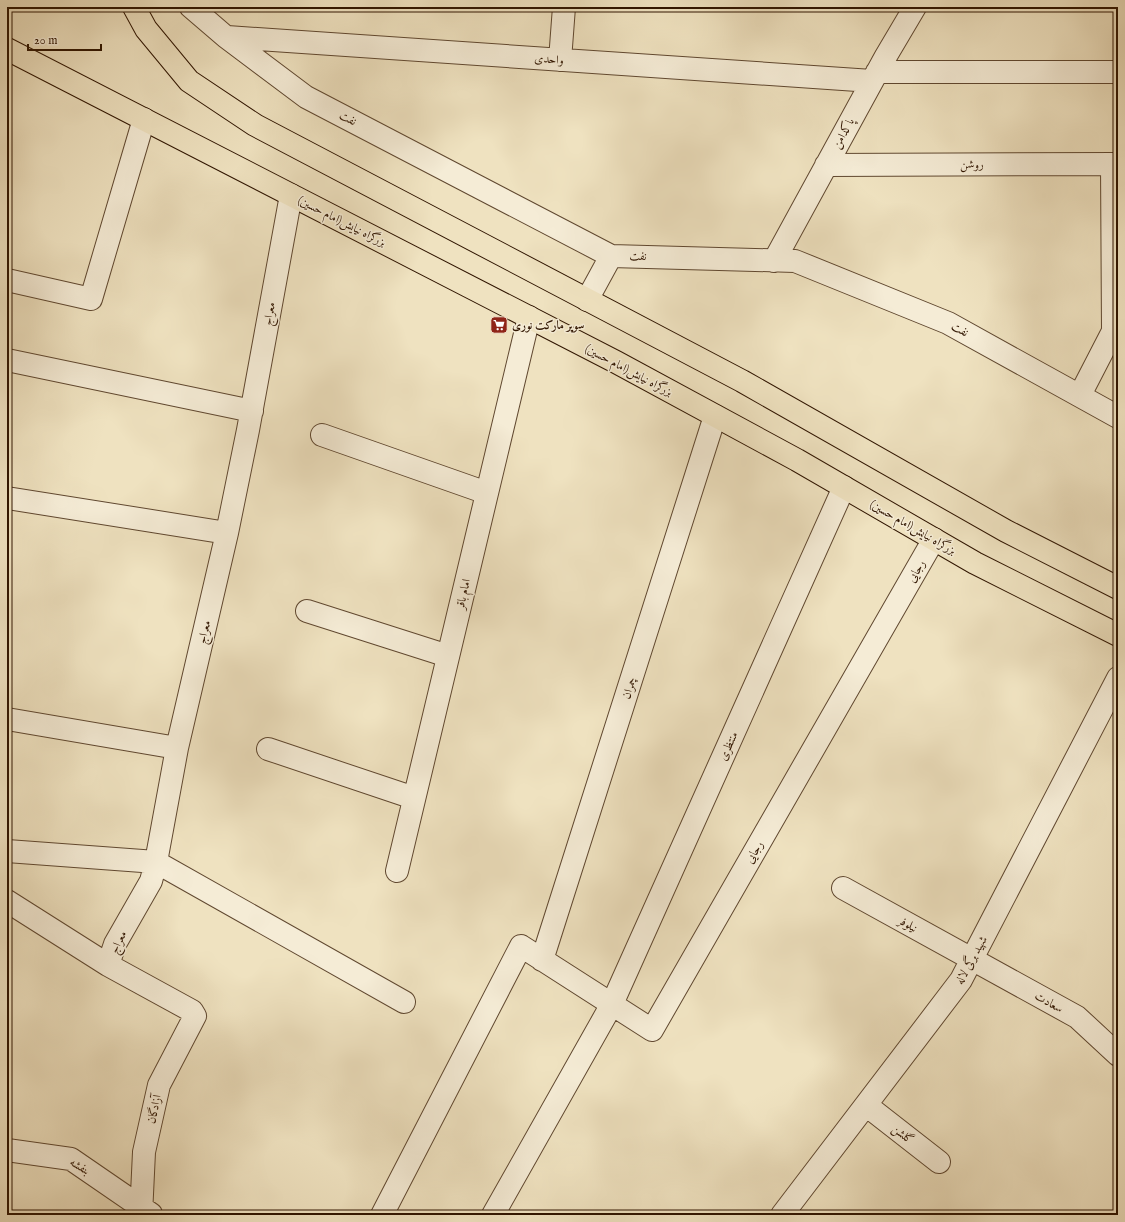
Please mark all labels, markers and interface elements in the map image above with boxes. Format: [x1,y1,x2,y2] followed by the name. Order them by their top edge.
[28,26,101,52] scale bar
[34,33,57,48] text: 20 m
[534,51,564,68] street label: واحدی
[337,108,359,129] street label: نفت
[828,114,859,152] street label: پاکدامن
[960,157,984,173] street label: روشن
[294,192,389,253] street label: بزرگراه نیایش(امام حسین)
[629,249,647,264] street label: نفت
[260,301,282,328] street label: معراج
[489,315,509,335] supermarket icon: سوپر مارکت نوری
[512,318,585,333] place label: سوپر مارکت نوری
[949,319,971,340] street label: نفت
[581,340,676,402] street label: بزرگراه نیایش(امام حسین)
[866,496,959,561] street label: بزرگراه نیایش(امام حسین)
[904,557,929,585] street label: رجایی
[452,577,477,613] street label: امام باقر
[195,619,217,646] street label: معراج
[619,675,640,701] street label: چمران
[715,729,741,763] street label: منتظری
[742,838,767,866] street label: رجایی
[894,912,920,936] street label: نیلوفر
[107,928,133,957] street label: معراج
[950,932,991,987] street label: شهید برگی لاله
[1032,988,1066,1016] street label: سعادت
[143,1092,165,1125] street label: آزادگان
[888,1120,917,1148] street label: گلشن
[67,1155,93,1178] street label: بنفشه

